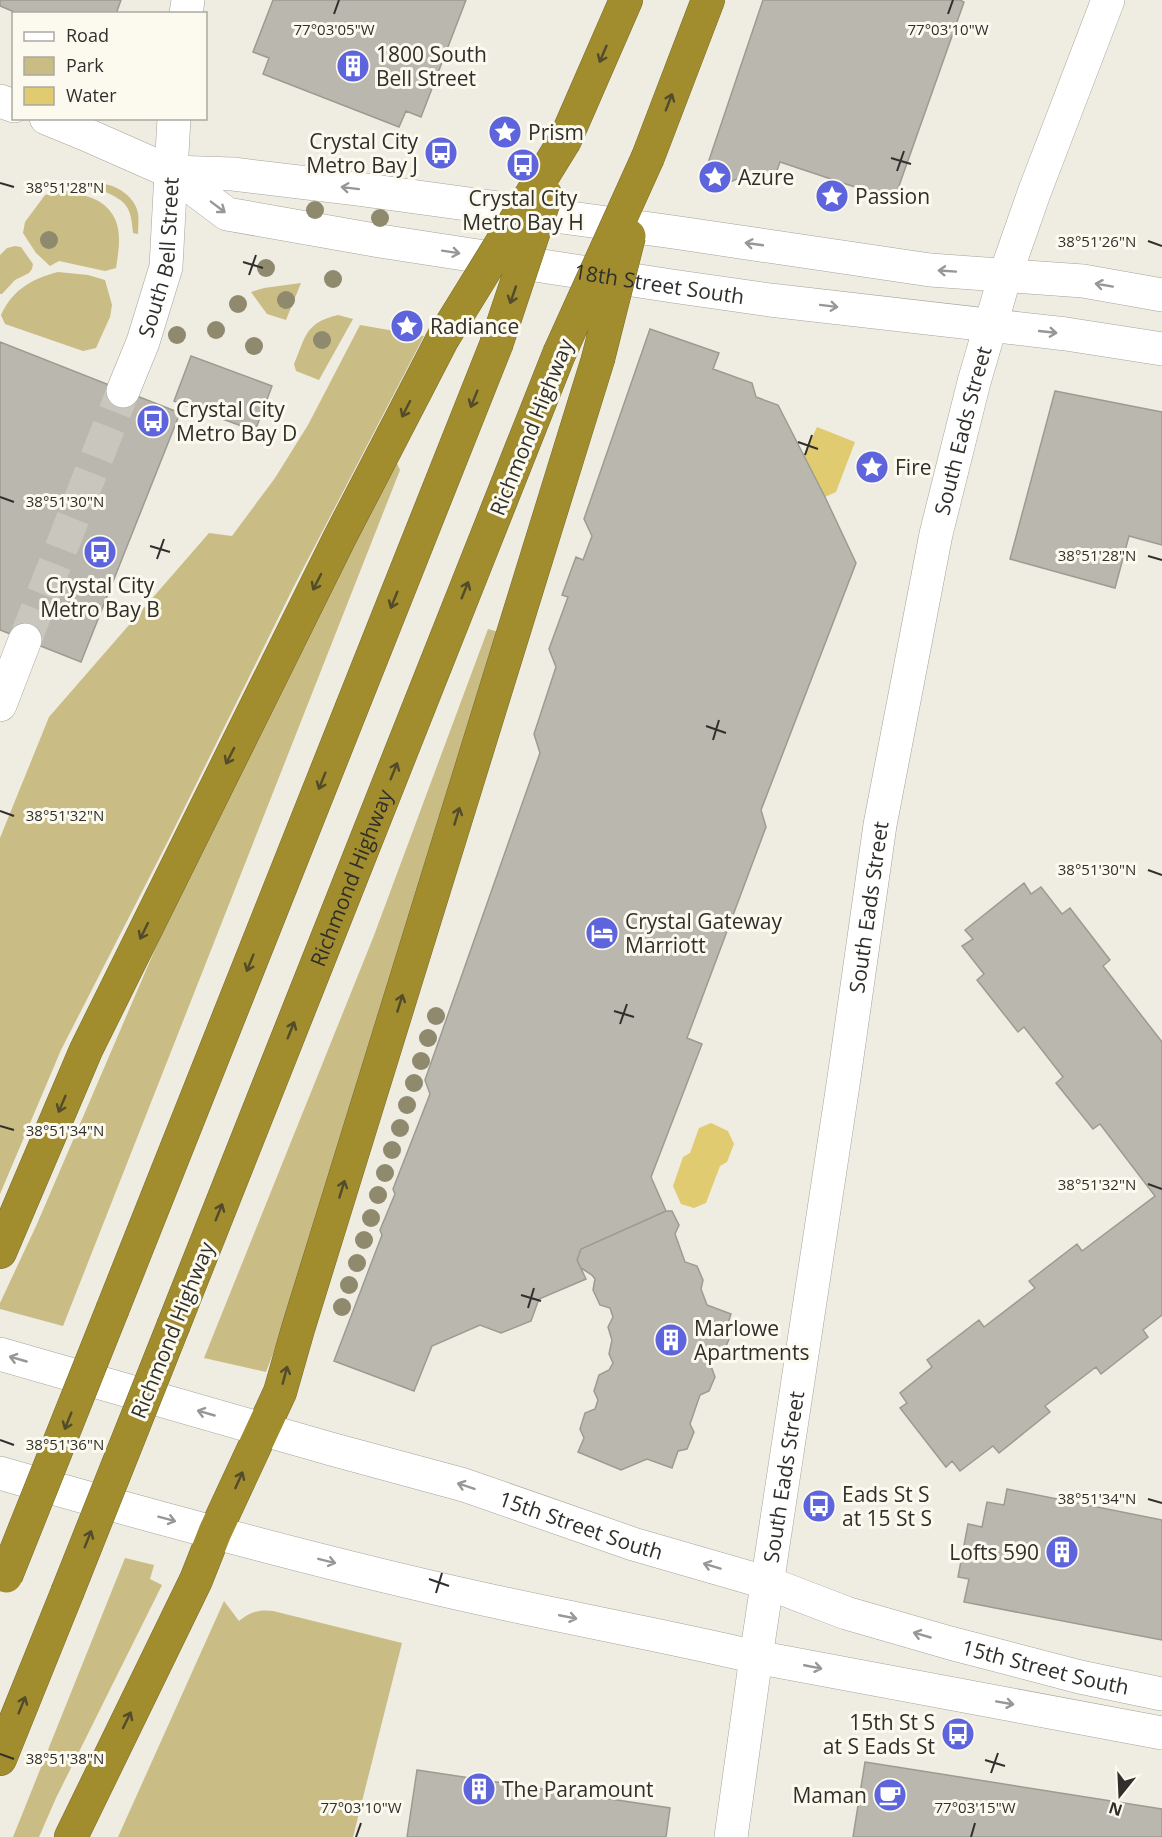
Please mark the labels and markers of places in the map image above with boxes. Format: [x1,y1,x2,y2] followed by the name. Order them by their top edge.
[376,40,487,92] place label: 1800 South Bell Street
[335,48,371,84] building icon: 1800 South Bell Street
[487,114,523,150] place icon: Prism
[528,118,584,146] place label: Prism
[306,127,418,179] place label: Crystal City Metro Bay J
[423,135,459,171] bus stop icon: Crystal City Metro Bay J
[505,147,541,183] bus stop icon: Crystal City Metro Bay H
[697,159,733,195] place icon: Azure
[738,163,794,191] place label: Azure
[814,178,850,214] place icon: Passion
[855,182,930,210] place label: Passion
[462,184,584,236] place label: Crystal City Metro Bay H
[389,308,425,344] place icon: Radiance
[430,312,519,340] place label: Radiance
[176,395,297,447] place label: Crystal City Metro Bay D
[135,403,171,439] bus stop icon: Crystal City Metro Bay D
[854,449,890,485] place icon: Fire
[895,453,932,481] place label: Fire
[82,534,118,570] bus stop icon: Crystal City Metro Bay B
[40,571,160,623] place label: Crystal City Metro Bay B
[625,907,782,959] place label: Crystal Gateway Marriott
[584,915,620,951] hotel icon: Crystal Gateway Marriott
[694,1314,809,1366] place label: Marlowe Apartments
[653,1322,689,1358] building icon: Marlowe Apartments
[842,1480,932,1532] place label: Eads St S at 15 St S
[801,1488,837,1524] bus stop icon: Eads St S at 15 St S
[1044,1534,1080,1570] building icon: Lofts 590
[949,1538,1039,1566] place label: Lofts 590
[823,1708,935,1760] place label: 15th St S at S Eads St
[940,1716,976,1752] bus stop icon: 15th St S at S Eads St
[461,1771,497,1807] building icon: The Paramount
[502,1775,654,1803] place label: The Paramount
[872,1777,908,1813] cafe icon: Maman
[792,1781,867,1809] place label: Maman

